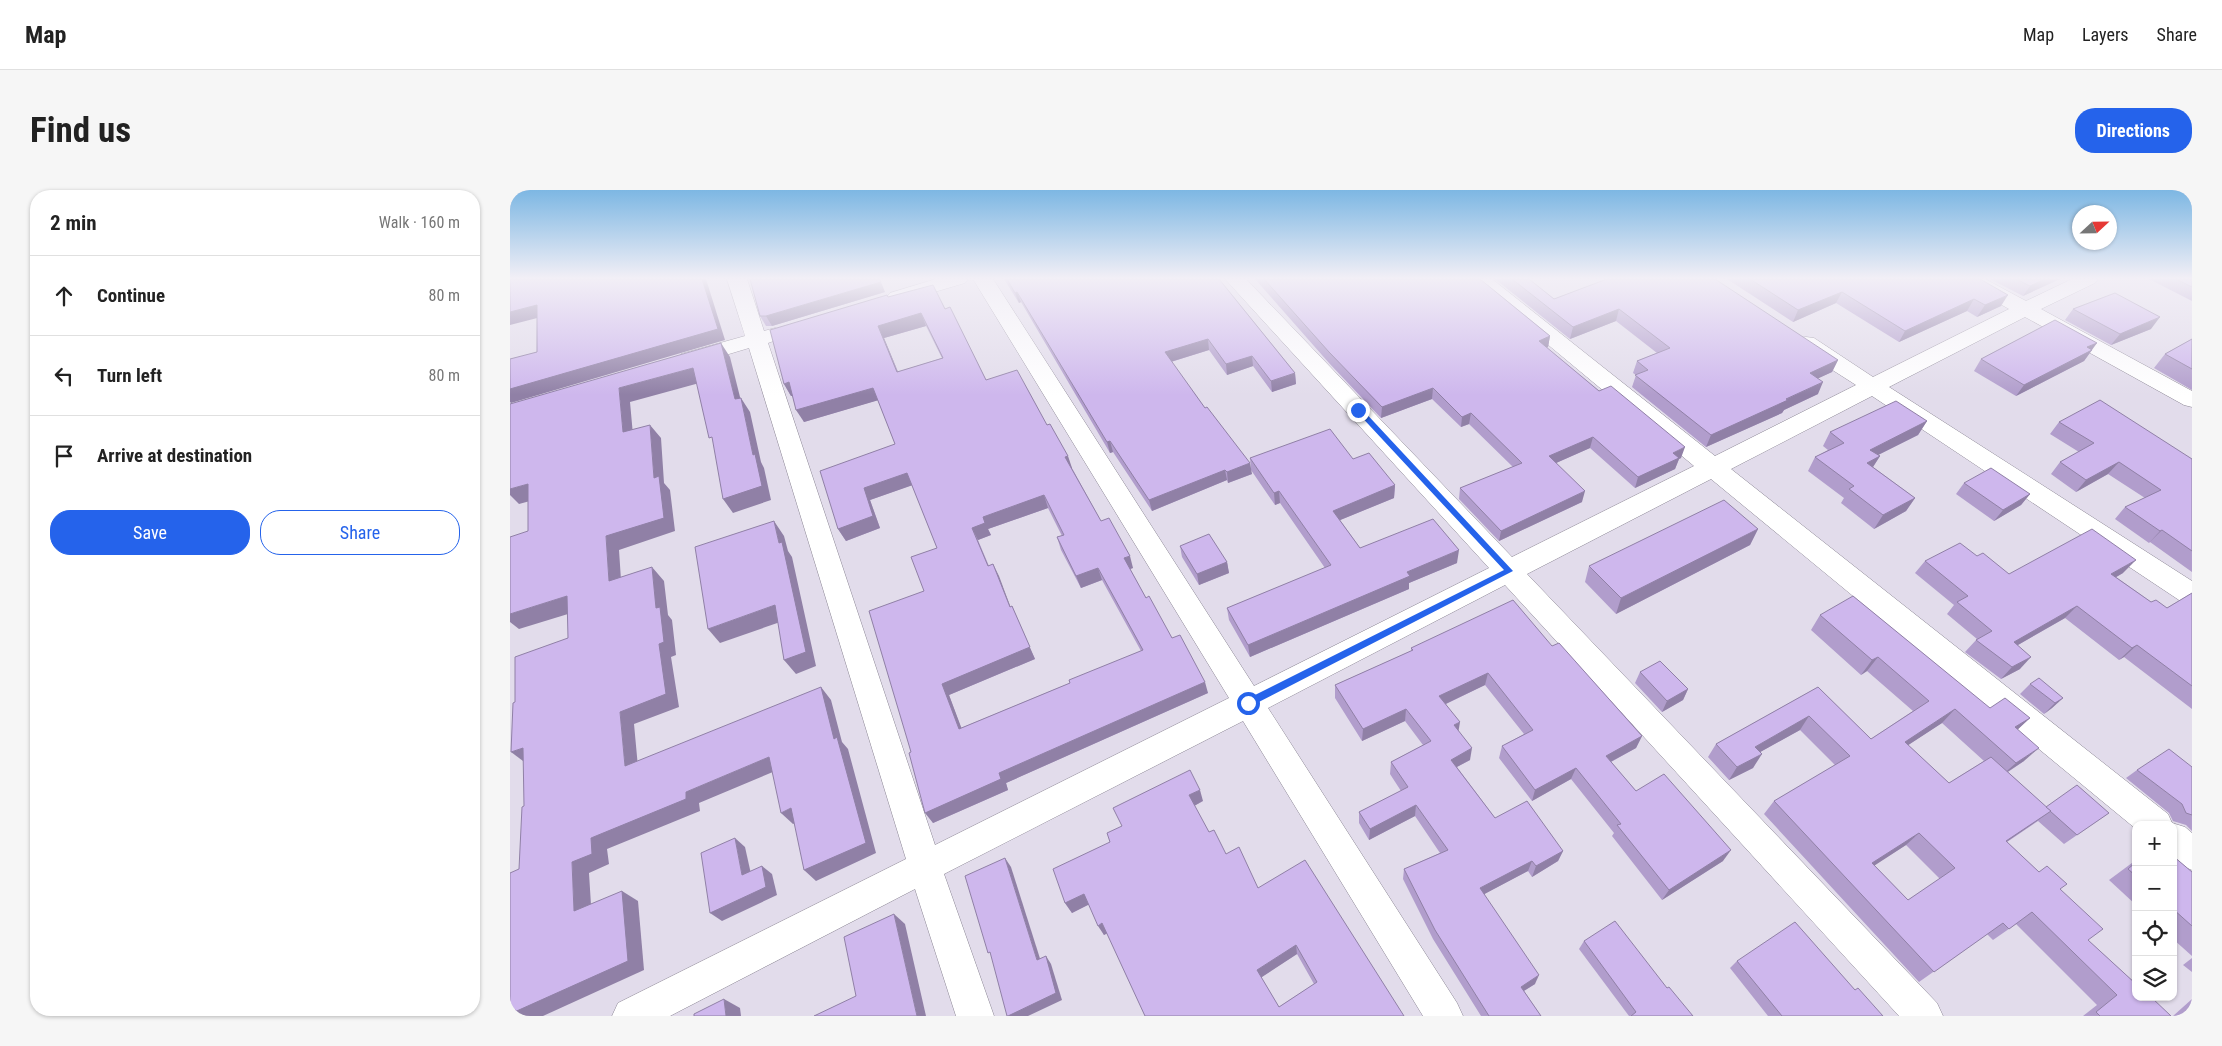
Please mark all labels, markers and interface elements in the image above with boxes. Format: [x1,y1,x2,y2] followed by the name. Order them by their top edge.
[25,21,66,49] text: Map
[2023,24,2054,45] text: Map
[2082,24,2129,45] text: Layers
[2157,24,2197,45] text: Share
[2075,108,2192,153] button: Directions
[30,110,131,151] text: Find us
[2072,205,2117,250] north arrow
[50,211,97,235] text: 2 min
[379,213,460,232] text: Walk · 160 m
[50,282,78,310] icon: ahead
[97,284,165,307] text: Continue
[428,286,460,305] text: 80 m
[50,362,78,390] icon: left
[97,364,162,387] text: Turn left
[428,366,460,385] text: 80 m
[1347,399,1370,422] route end
[50,442,78,470] icon: arrive
[97,444,252,467] text: Arrive at destination
[50,510,250,555] button: Save
[260,510,460,555] button: Share
[1237,692,1260,715] route start
[2132,821,2177,1001] map controls
[2132,821,2177,866] button: +
[2132,866,2177,911] button: −
[2132,911,2177,956] button: locate
[2132,956,2177,1001] button: layers

